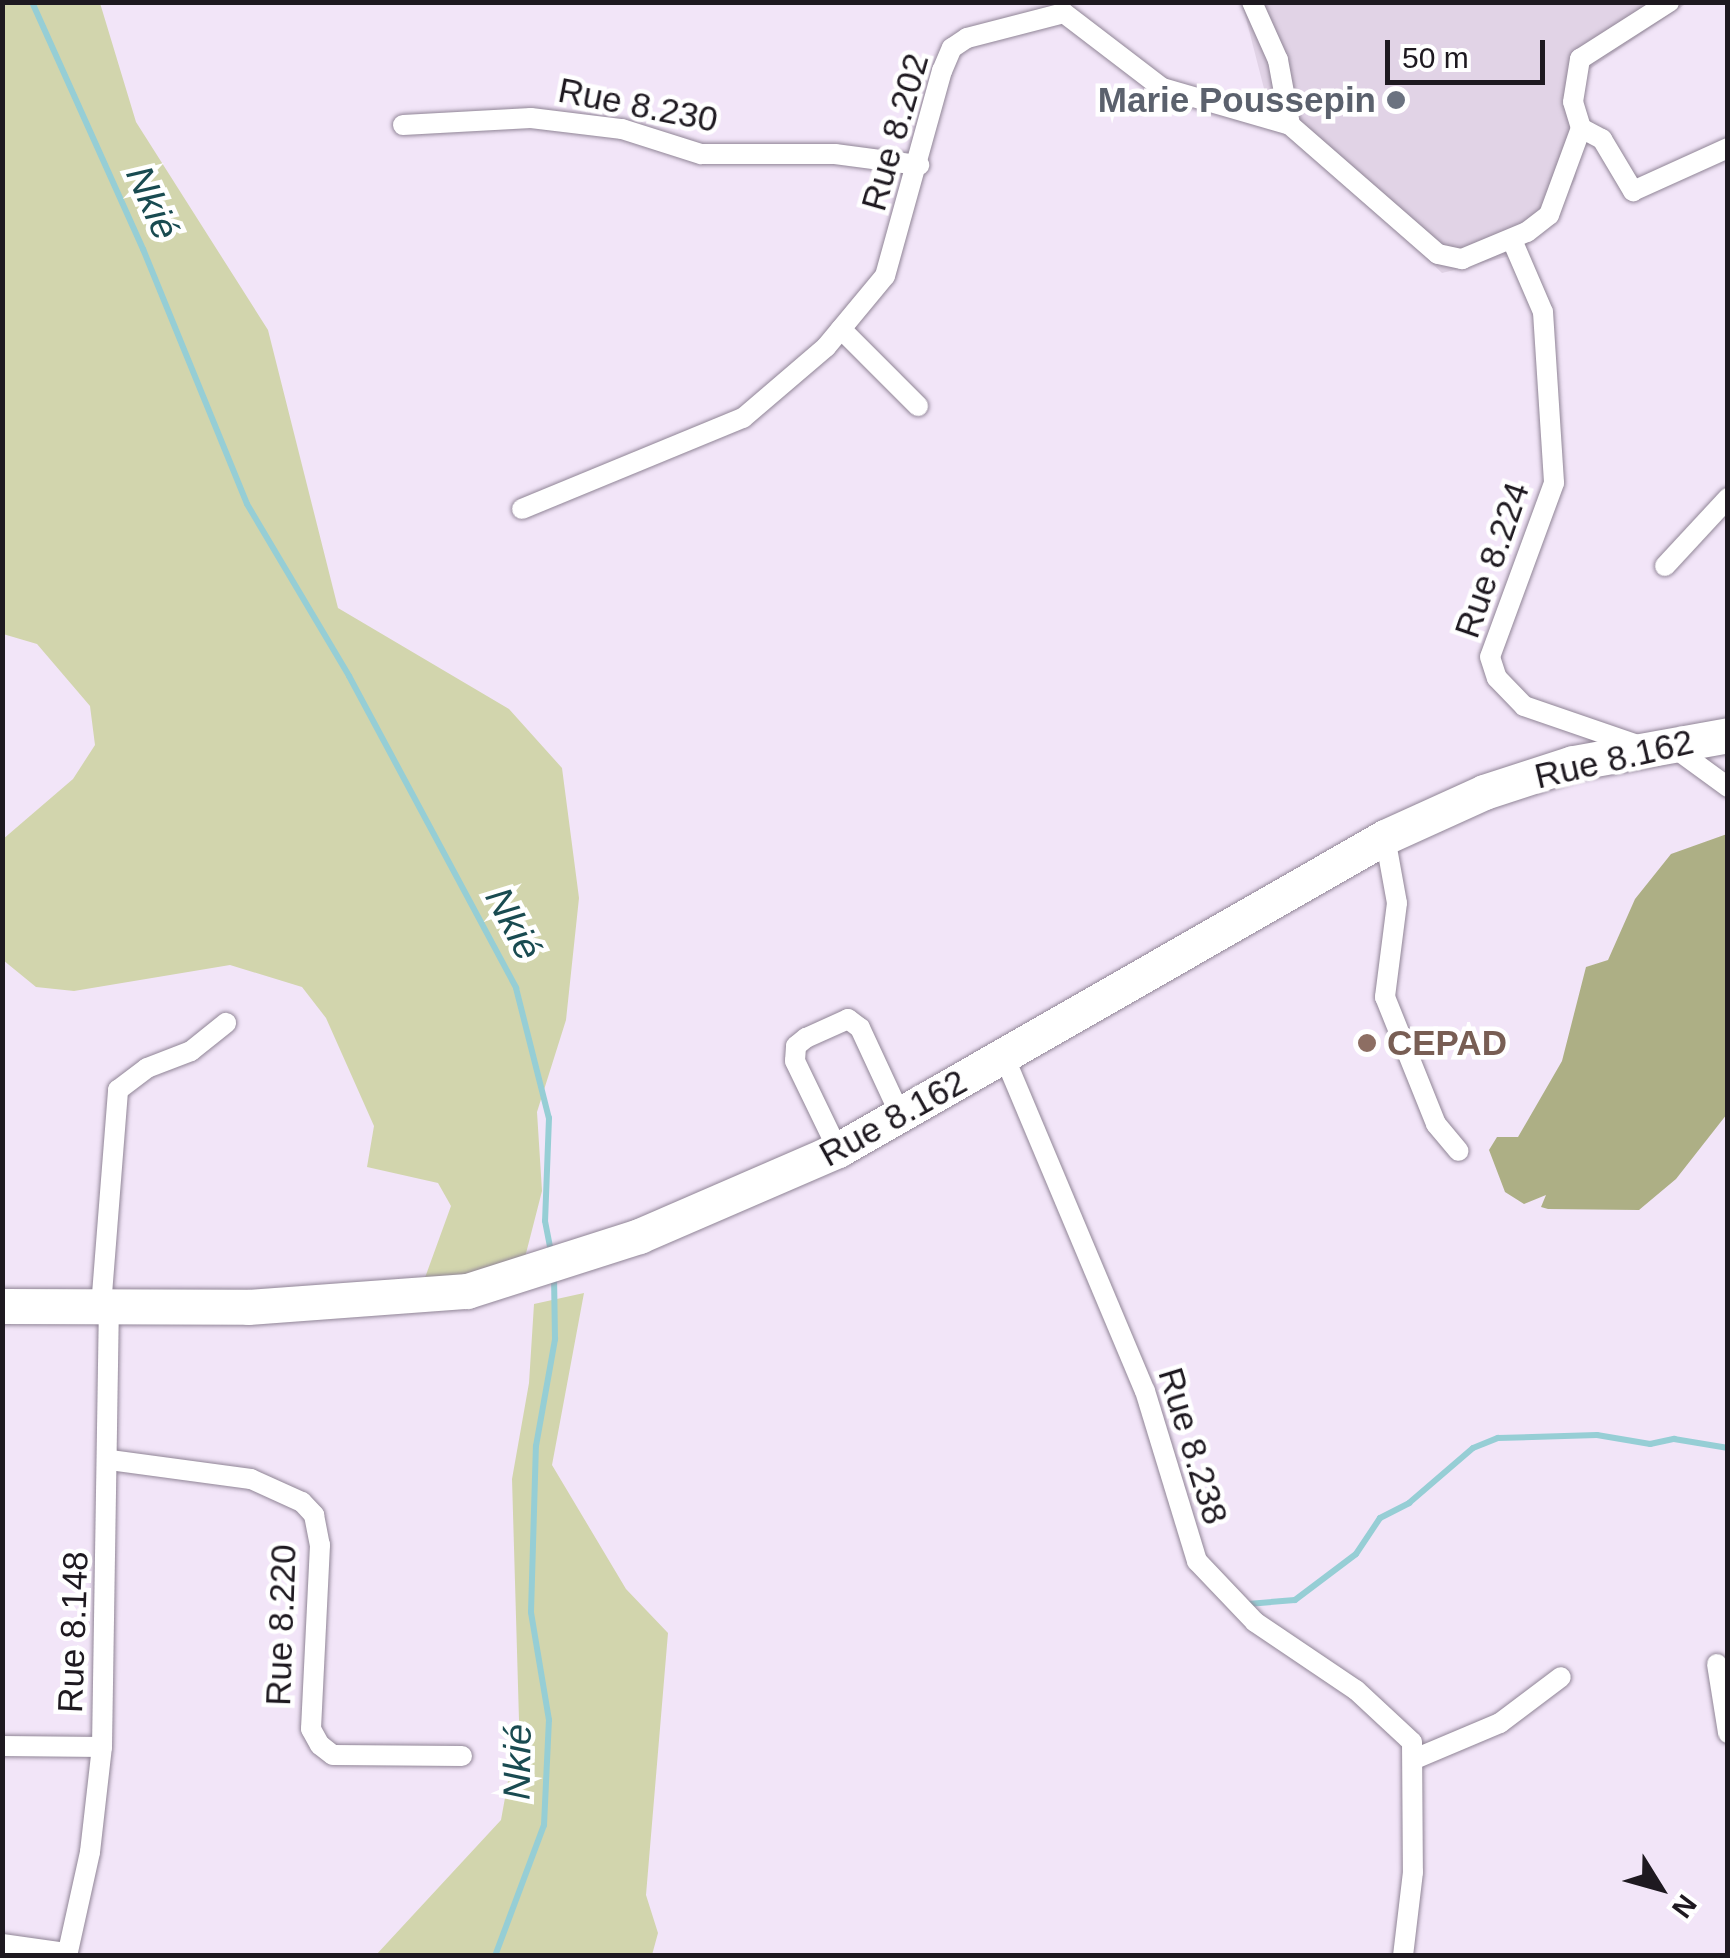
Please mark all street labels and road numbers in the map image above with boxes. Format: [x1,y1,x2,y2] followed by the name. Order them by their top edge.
[853,49,937,215] street label: Rue 8.202
[555,69,721,141] street label: Rue 8.230
[1446,477,1538,643] street label: Rue 8.224
[1531,720,1697,798] street label: Rue 8.162
[812,1060,974,1176] street label: Rue 8.162
[1149,1363,1237,1529] street label: Rue 8.238
[257,1544,305,1706] street label: Rue 8.220
[49,1551,97,1713] street label: Rue 8.148

